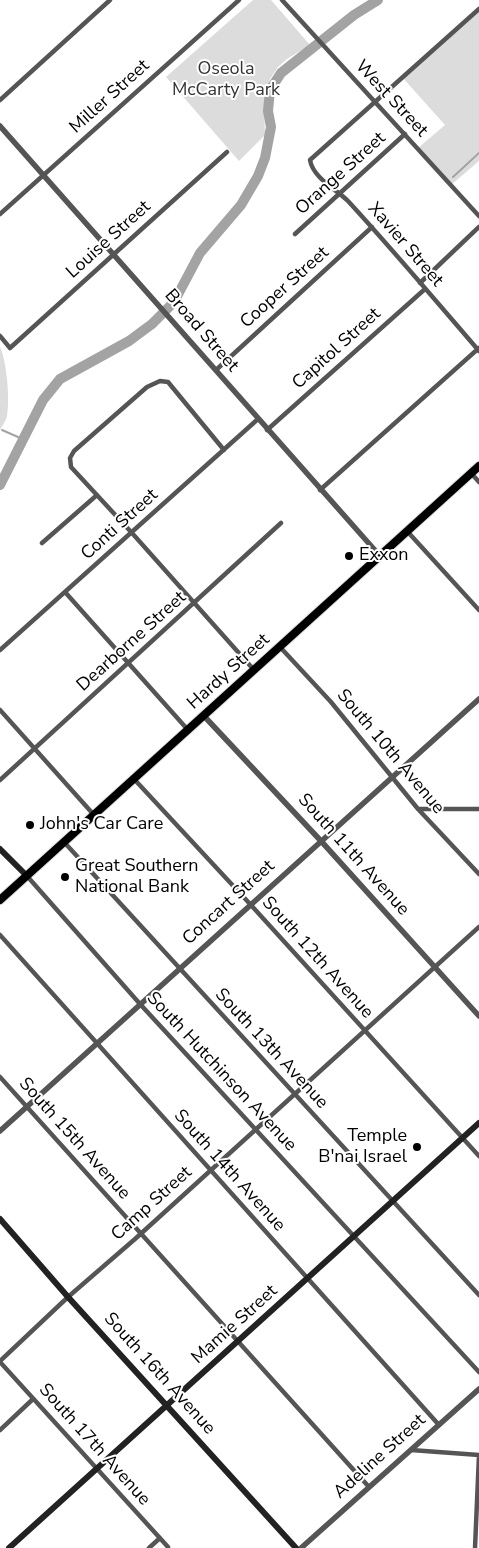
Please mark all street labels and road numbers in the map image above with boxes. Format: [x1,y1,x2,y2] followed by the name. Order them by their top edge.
[66,56,154,138] street label: Miller Street
[350,56,432,142] street label: West Street
[291,128,391,220] street label: Orange Street
[62,197,156,283] street label: Louise Street
[363,199,447,291] street label: Xavier Street
[236,243,334,333] street label: Cooper Street
[159,285,243,377] street label: Broad Street
[288,304,386,394] street label: Capitol Street
[77,485,163,565] street label: Conti Street
[73,587,191,697] street label: Dearborne Street
[183,629,275,715] street label: Hardy Street
[331,685,449,819] street label: South 10th Avenue
[293,790,413,920] street label: South 11th Avenue
[178,856,280,950] street label: Concart Street
[257,893,377,1023] street label: South 12th Avenue
[210,984,332,1114] street label: South 13th Avenue
[141,988,301,1156] street label: South Hutchinson Avenue
[14,1074,134,1204] street label: South 15th Avenue
[169,1106,289,1236] street label: South 14th Avenue
[107,1162,197,1246] street label: Camp Street
[188,1281,282,1369] street label: Mamie Street
[99,1309,219,1439] street label: South 16th Avenue
[34,1380,154,1510] street label: South 17th Avenue
[330,1410,430,1504] street label: Adeline Street

